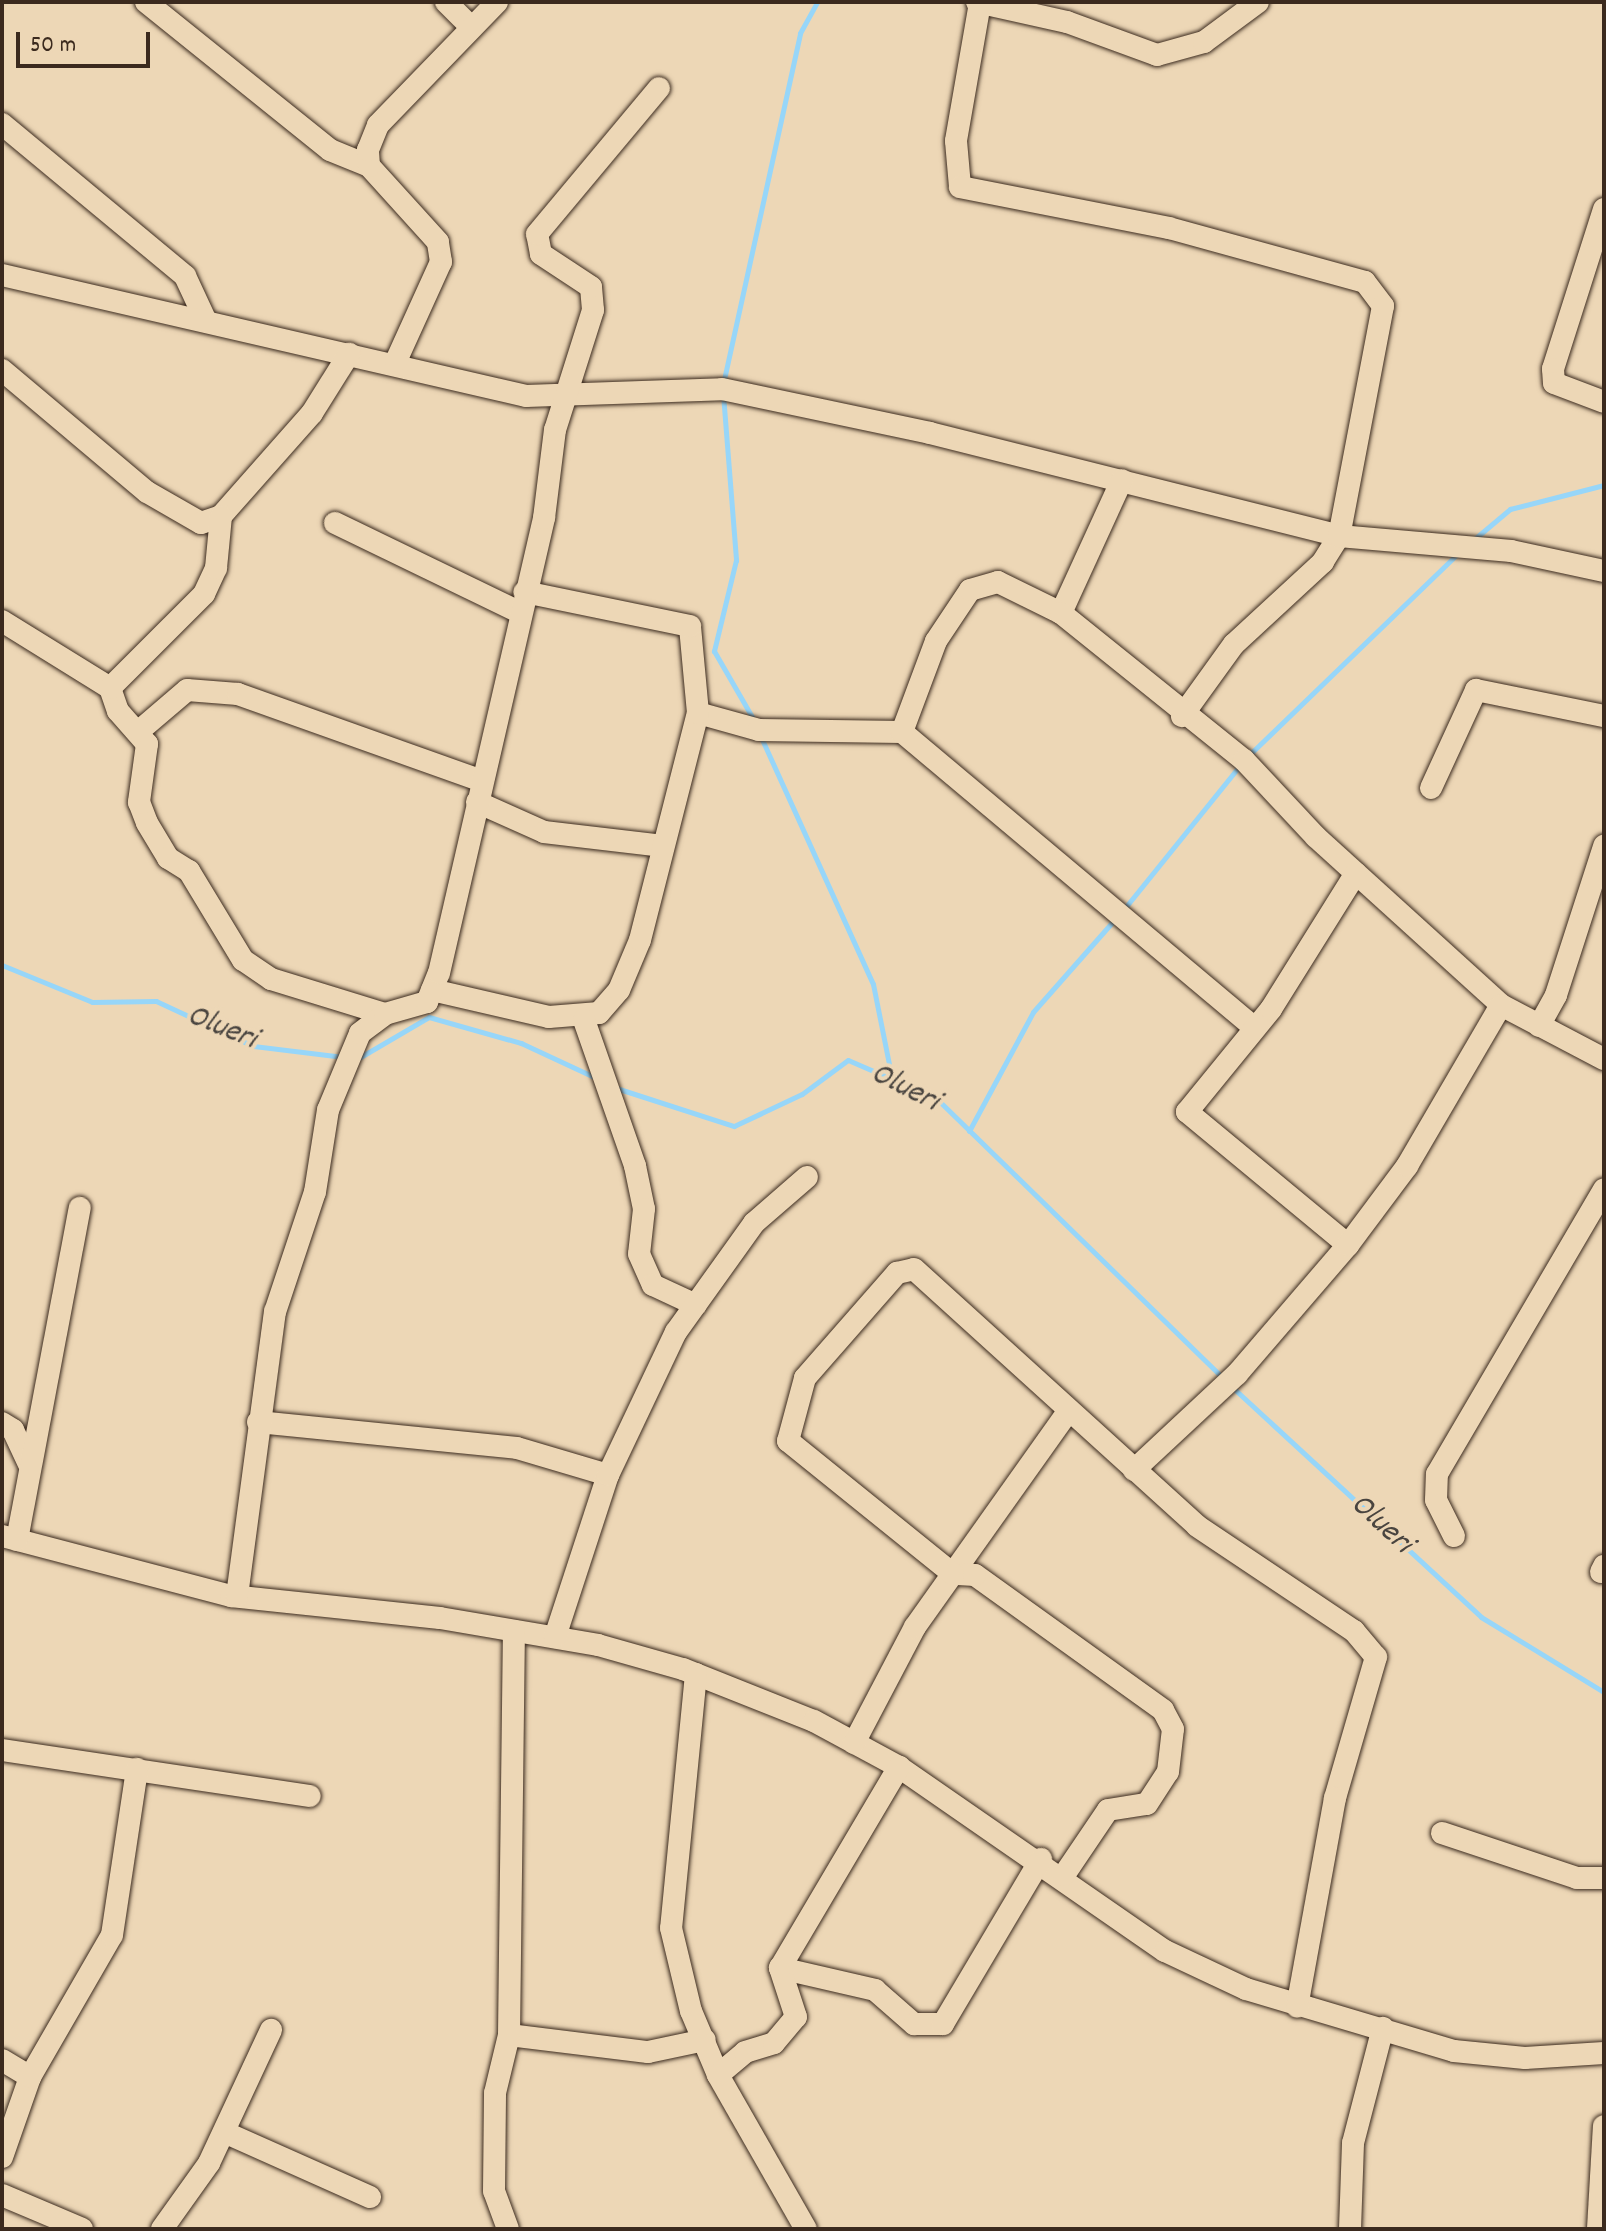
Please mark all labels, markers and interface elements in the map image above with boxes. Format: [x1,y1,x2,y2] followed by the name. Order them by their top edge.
[20,16,154,66] scale bar
[30,29,76,63] text: 50 m
[181,998,261,1060] water label: Olueri
[863,1056,945,1122] water label: Olueri
[1341,1487,1419,1563] water label: Olueri

